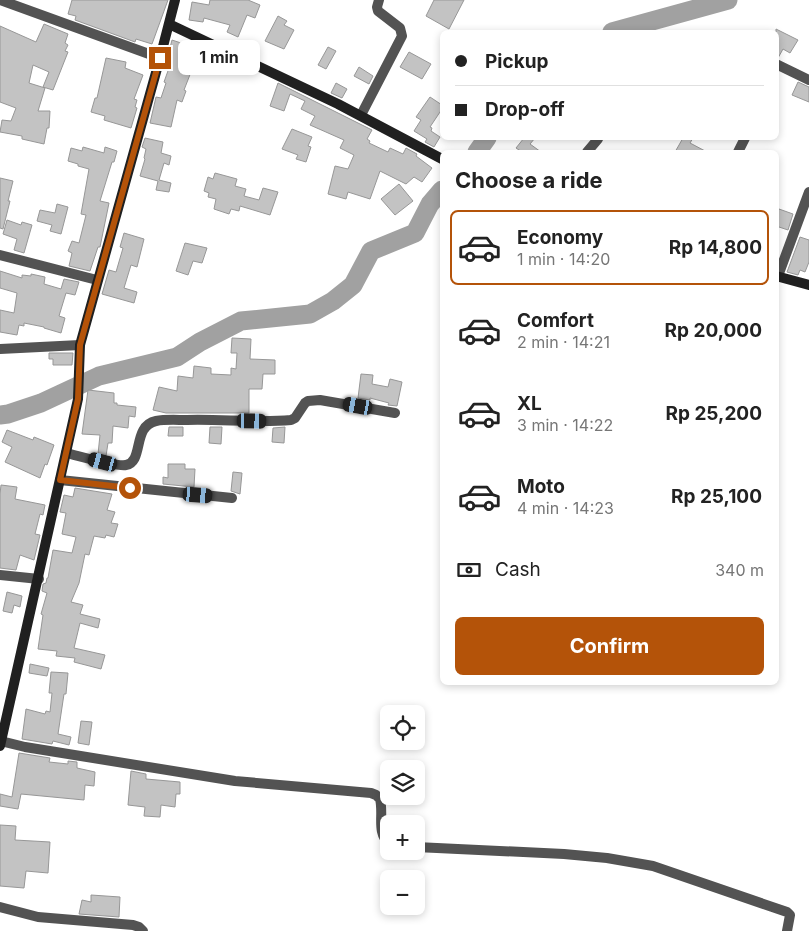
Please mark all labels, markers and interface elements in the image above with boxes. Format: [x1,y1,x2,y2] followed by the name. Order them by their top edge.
[178,40,260,76] callout: 1 min
[149,47,171,69] route end
[199,47,239,67] text: 1 min
[485,50,548,73] text: Pickup
[485,98,565,121] text: Drop-off
[455,167,603,193] text: Choose a ride
[457,225,502,270] icon: car
[517,226,603,249] text: Economy
[669,236,762,259] text: Rp 14,800
[517,249,610,269] text: 1 min · 14:20
[457,308,502,353] icon: car
[517,309,594,332] text: Comfort
[665,319,762,342] text: Rp 20,000
[517,332,610,352] text: 2 min · 14:21
[457,391,502,436] icon: car
[517,392,542,415] text: XL
[341,396,374,416] car
[665,402,762,425] text: Rp 25,200
[236,413,267,429] car
[517,415,613,435] text: 3 min · 14:22
[86,451,119,473] car
[457,474,502,519] icon: car
[517,475,565,498] text: Moto
[119,477,141,499] route start
[671,485,762,508] text: Rp 25,100
[182,486,213,504] car
[517,498,614,518] text: 4 min · 14:23
[455,556,483,584] icon: cash
[495,558,541,581] text: Cash
[715,560,764,580] text: 340 m
[455,617,764,675] button: Confirm
[380,705,425,915] map controls
[380,705,425,750] button: locate
[380,760,425,805] button: layers
[380,815,425,860] button: +
[380,870,425,915] button: −

